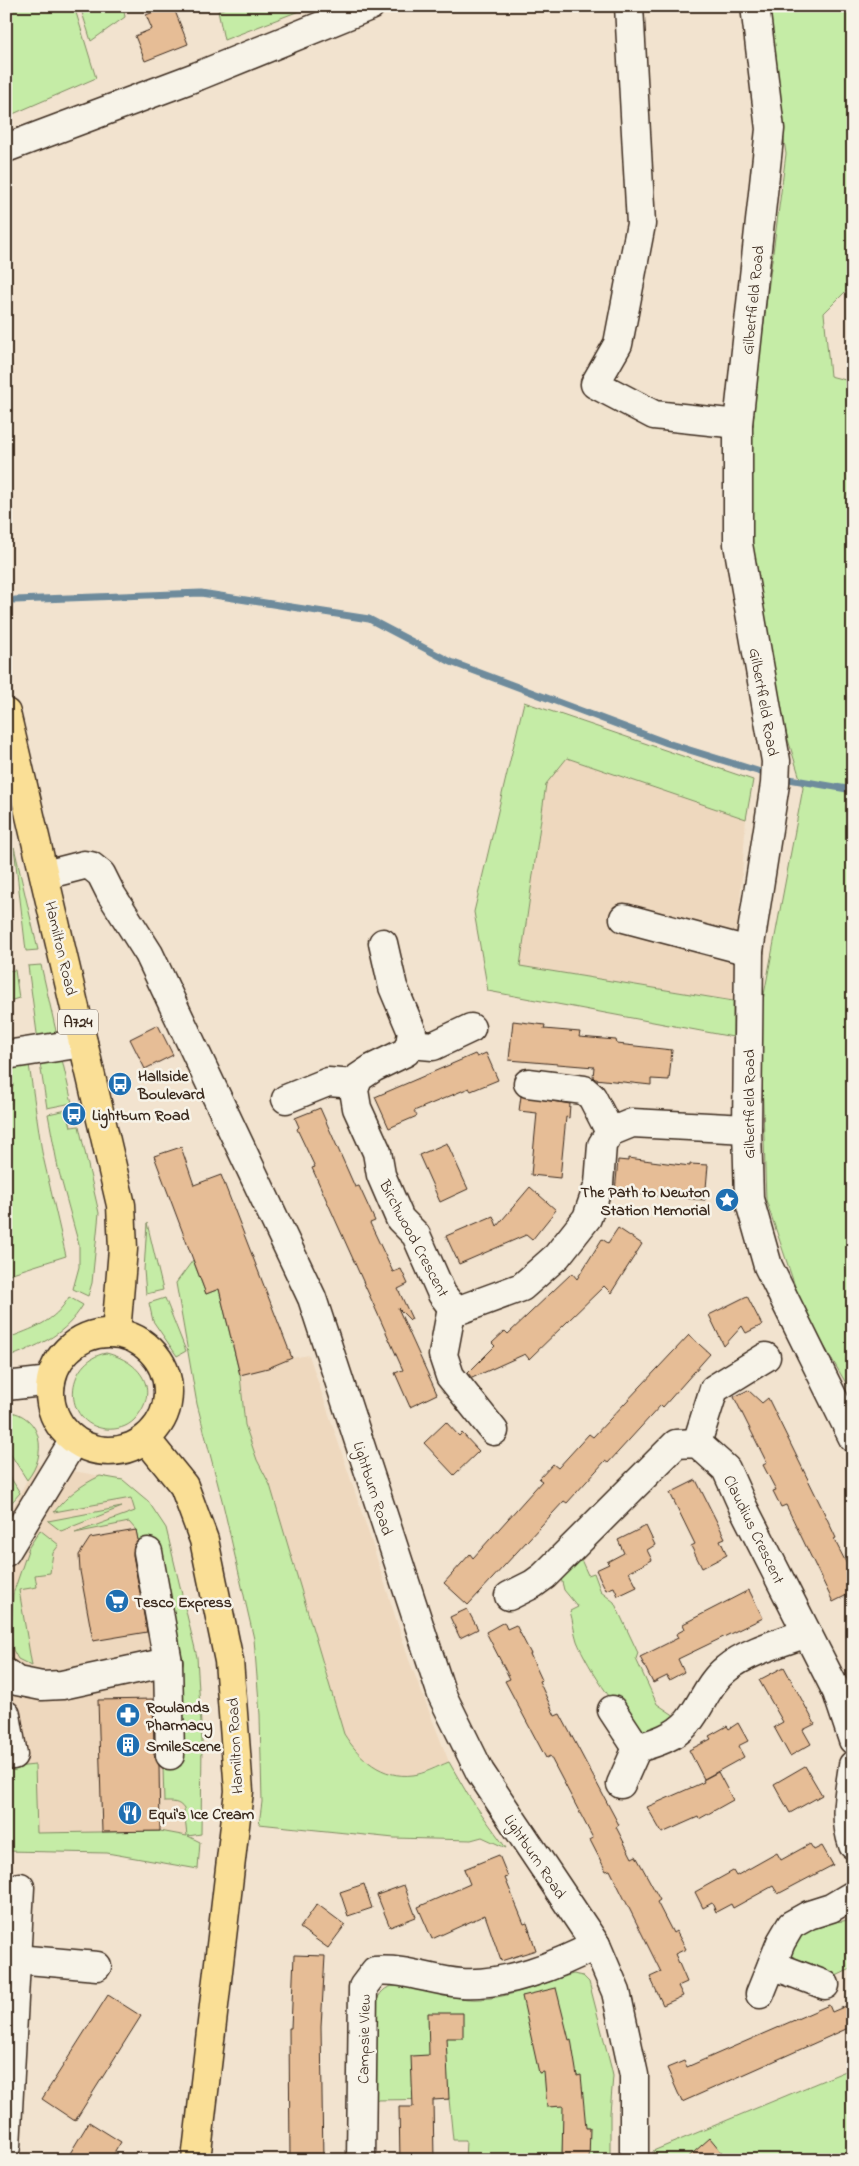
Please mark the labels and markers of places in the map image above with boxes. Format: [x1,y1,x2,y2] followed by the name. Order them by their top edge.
[137,1065,205,1107] place label: Hallside Boulevard
[107,1071,133,1097] bus stop icon: Hallside Boulevard
[61,1101,87,1127] bus stop icon: Lightburn Road
[92,1104,190,1129] place label: Lightburn Road
[580,1181,710,1223] place label: The Path to Newton Station Memorial
[714,1187,740,1213] place icon: The Path to Newton Station Memorial
[104,1588,130,1614] supermarket icon: Tesco Express
[134,1591,232,1615] place label: Tesco Express
[145,1696,213,1739] place label: Rowlands Pharmacy
[115,1702,141,1728] pharmacy icon: Rowlands Pharmacy
[115,1732,141,1758] building icon: SmileScene
[146,1735,222,1759] place label: SmileScene
[117,1800,143,1826] restaurant icon: Equi's Ice Cream
[148,1803,255,1827] place label: Equi's Ice Cream

